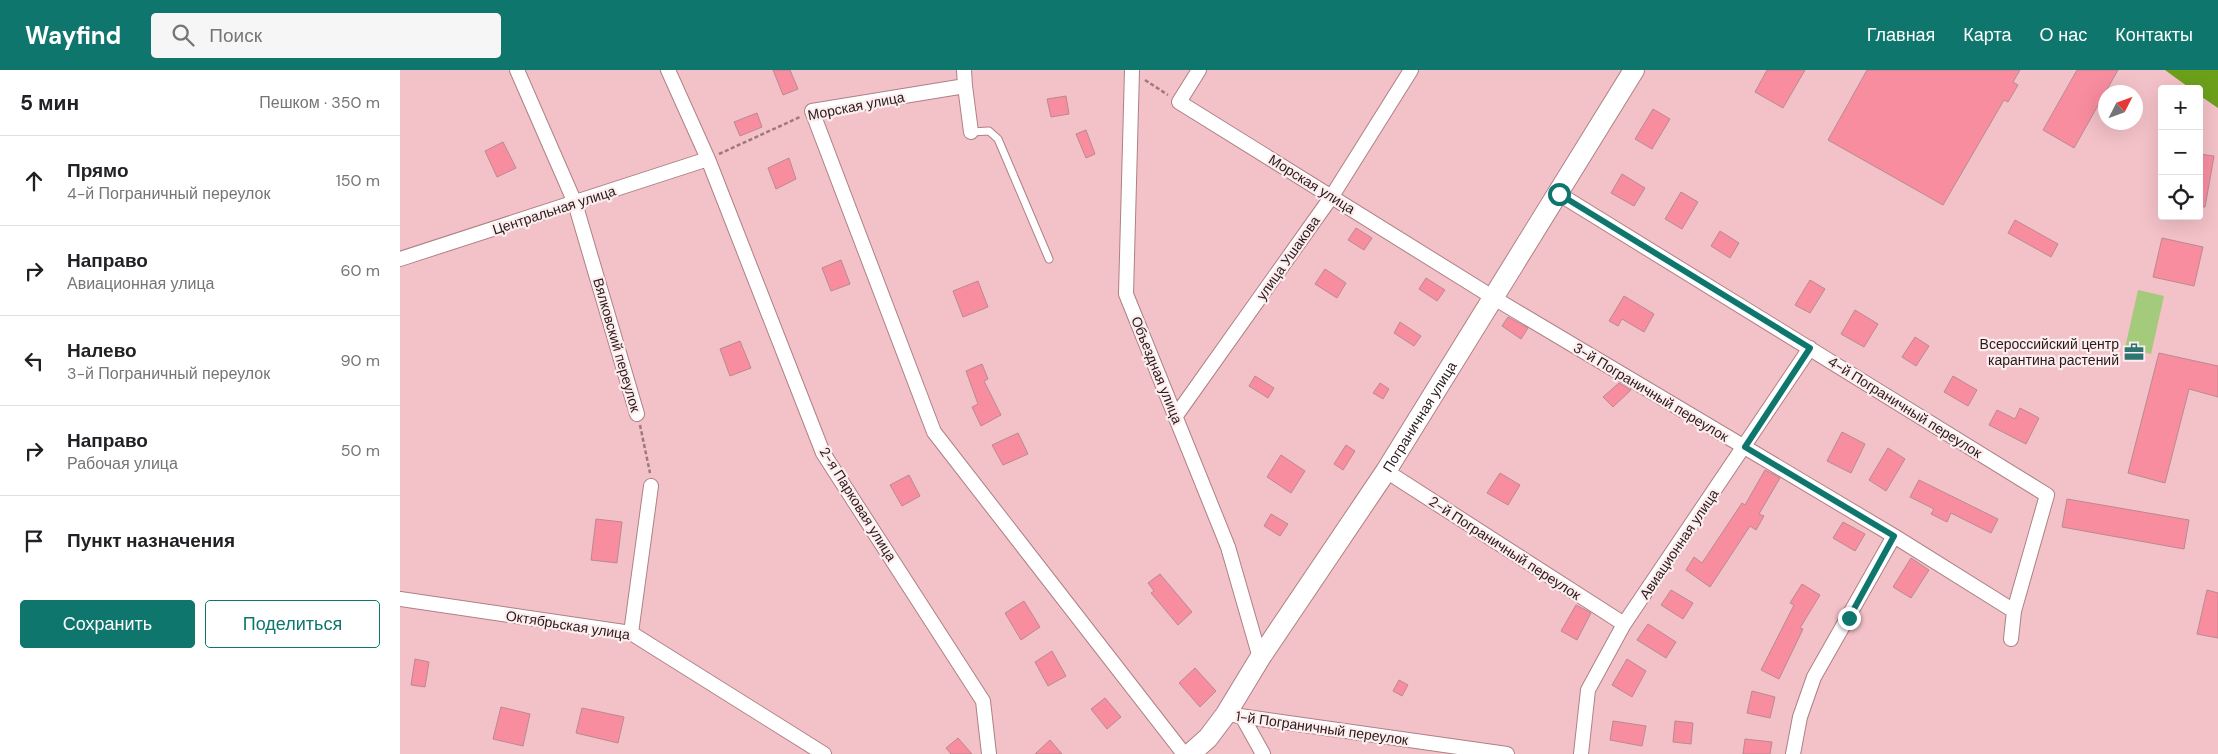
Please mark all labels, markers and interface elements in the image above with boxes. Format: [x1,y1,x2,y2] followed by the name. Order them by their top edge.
[151,13,501,58] search box
[25,20,121,51] text: Wayfind
[169,21,197,49] icon: search
[209,23,262,48] text: Поиск
[1867,23,1935,47] text: Главная
[1963,23,2012,47] text: Карта
[2040,23,2087,47] text: О нас
[2115,23,2193,47] text: Контакты
[2098,85,2143,130] north arrow
[2158,85,2203,220] map controls
[2158,85,2203,130] button: +
[806,88,906,124] street label: Морская улица
[20,89,79,117] text: 5 мин
[259,92,380,113] text: Пешком · 350 m
[2158,130,2203,175] button: −
[1266,150,1359,218] street label: Морская улица
[67,158,129,183] text: Прямо
[20,167,48,195] icon: ahead
[336,170,380,191] text: 150 m
[2158,175,2203,220] button: locate
[490,182,618,238] street label: Центральная улица
[67,183,270,204] text: 4-й Пограничный переулок
[1548,183,1571,206] route start
[1252,212,1324,304] street label: улица Ушакова
[67,248,148,273] text: Направо
[20,257,48,285] icon: right
[340,260,380,281] text: 60 m
[67,273,214,294] text: Авиационная улица
[589,276,645,415] street label: Вялковский переулок
[1127,314,1187,427] street label: Объездная улица
[1980,335,2119,369] place label: Всероссийский центр карантина растений
[67,338,137,363] text: Налево
[1570,338,1733,446] street label: 3-й Пограничный переулок
[2123,341,2145,363] office icon: Всероссийский центр карантина растений
[20,347,48,375] icon: left
[340,350,380,371] text: 90 m
[1825,352,1986,462] street label: 4-й Пограничный переулок
[1379,358,1461,475] street label: Пограничная улица
[67,363,270,384] text: 3-й Пограничный переулок
[67,428,148,453] text: Направо
[20,437,48,465] icon: right
[341,440,380,461] text: 50 m
[816,443,901,565] street label: 2-я Парковая улица
[67,453,178,474] text: Рабочая улица
[1635,485,1723,603] street label: Авиационная улица
[1426,492,1585,604] street label: 2-й Пограничный переулок
[20,527,48,555] icon: arrive
[67,528,235,553] text: Пункт назначения
[20,600,195,648] button: Сохранить
[205,600,380,648] button: Поделиться
[505,606,631,644] street label: Октябрьская улица
[1838,607,1861,630] route end
[1235,707,1410,749] street label: 1-й Пограничный переулок

